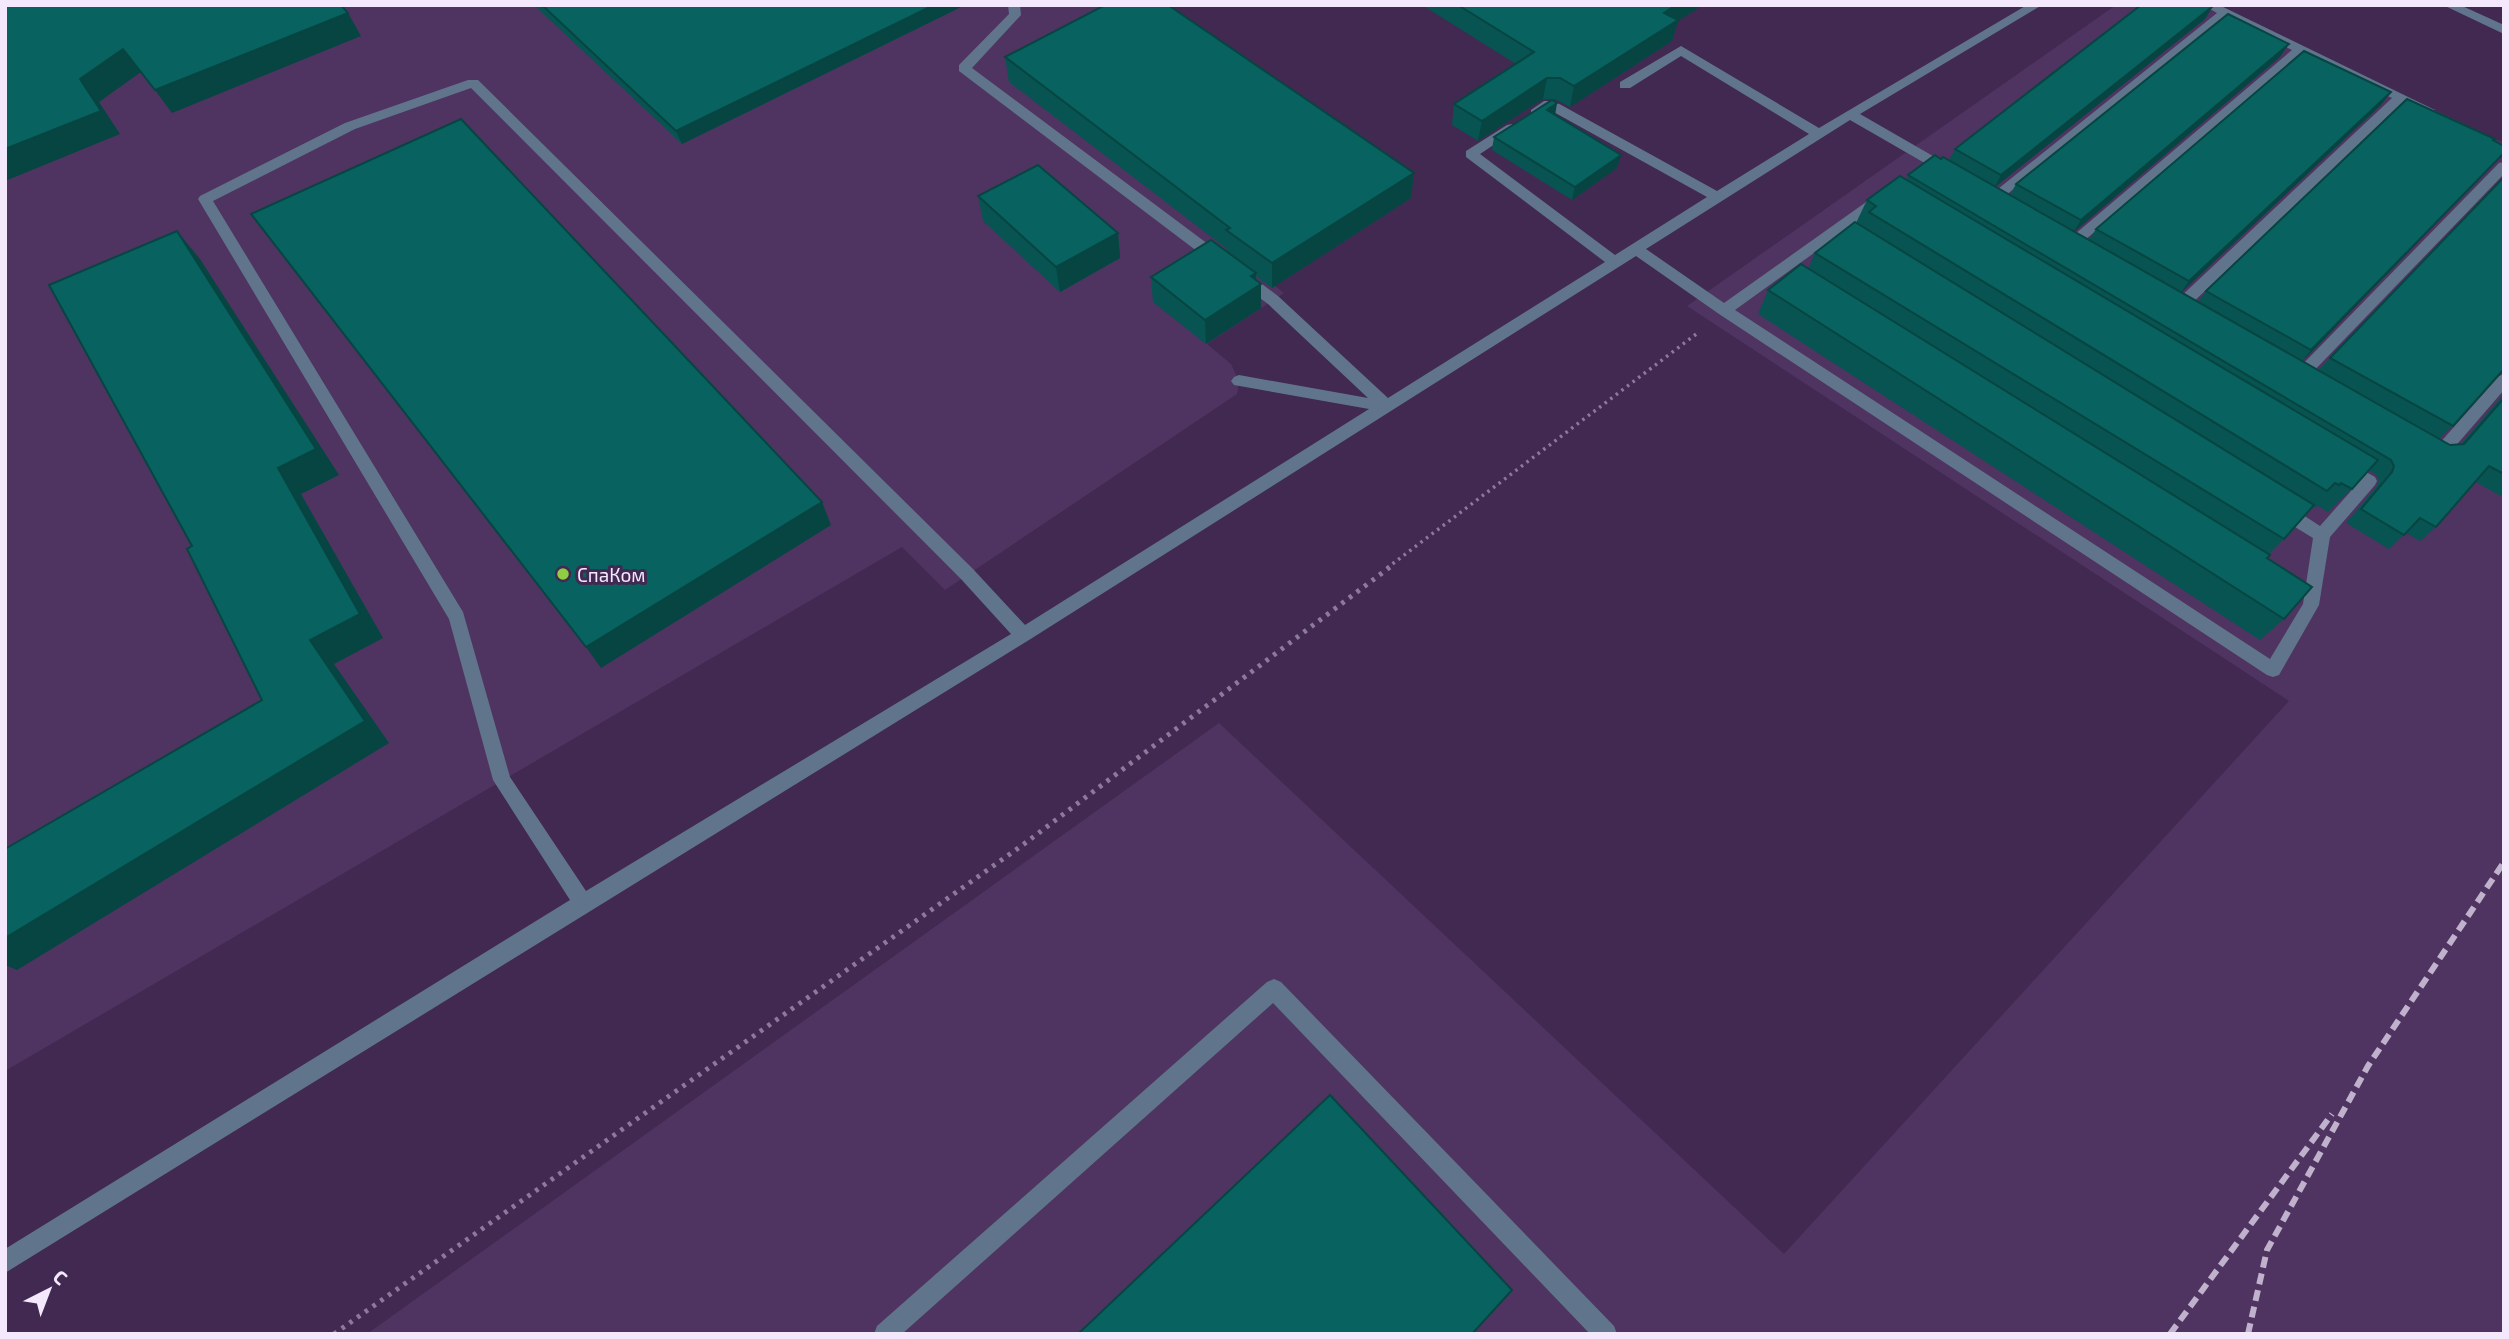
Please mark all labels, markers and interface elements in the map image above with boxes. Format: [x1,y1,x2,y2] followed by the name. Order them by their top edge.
[577,563,646,586] place label: СпаКом
[555,566,571,582] marker: СпаКом
[14,1255,84,1325] north arrow
[49,1265,73,1289] text: С

